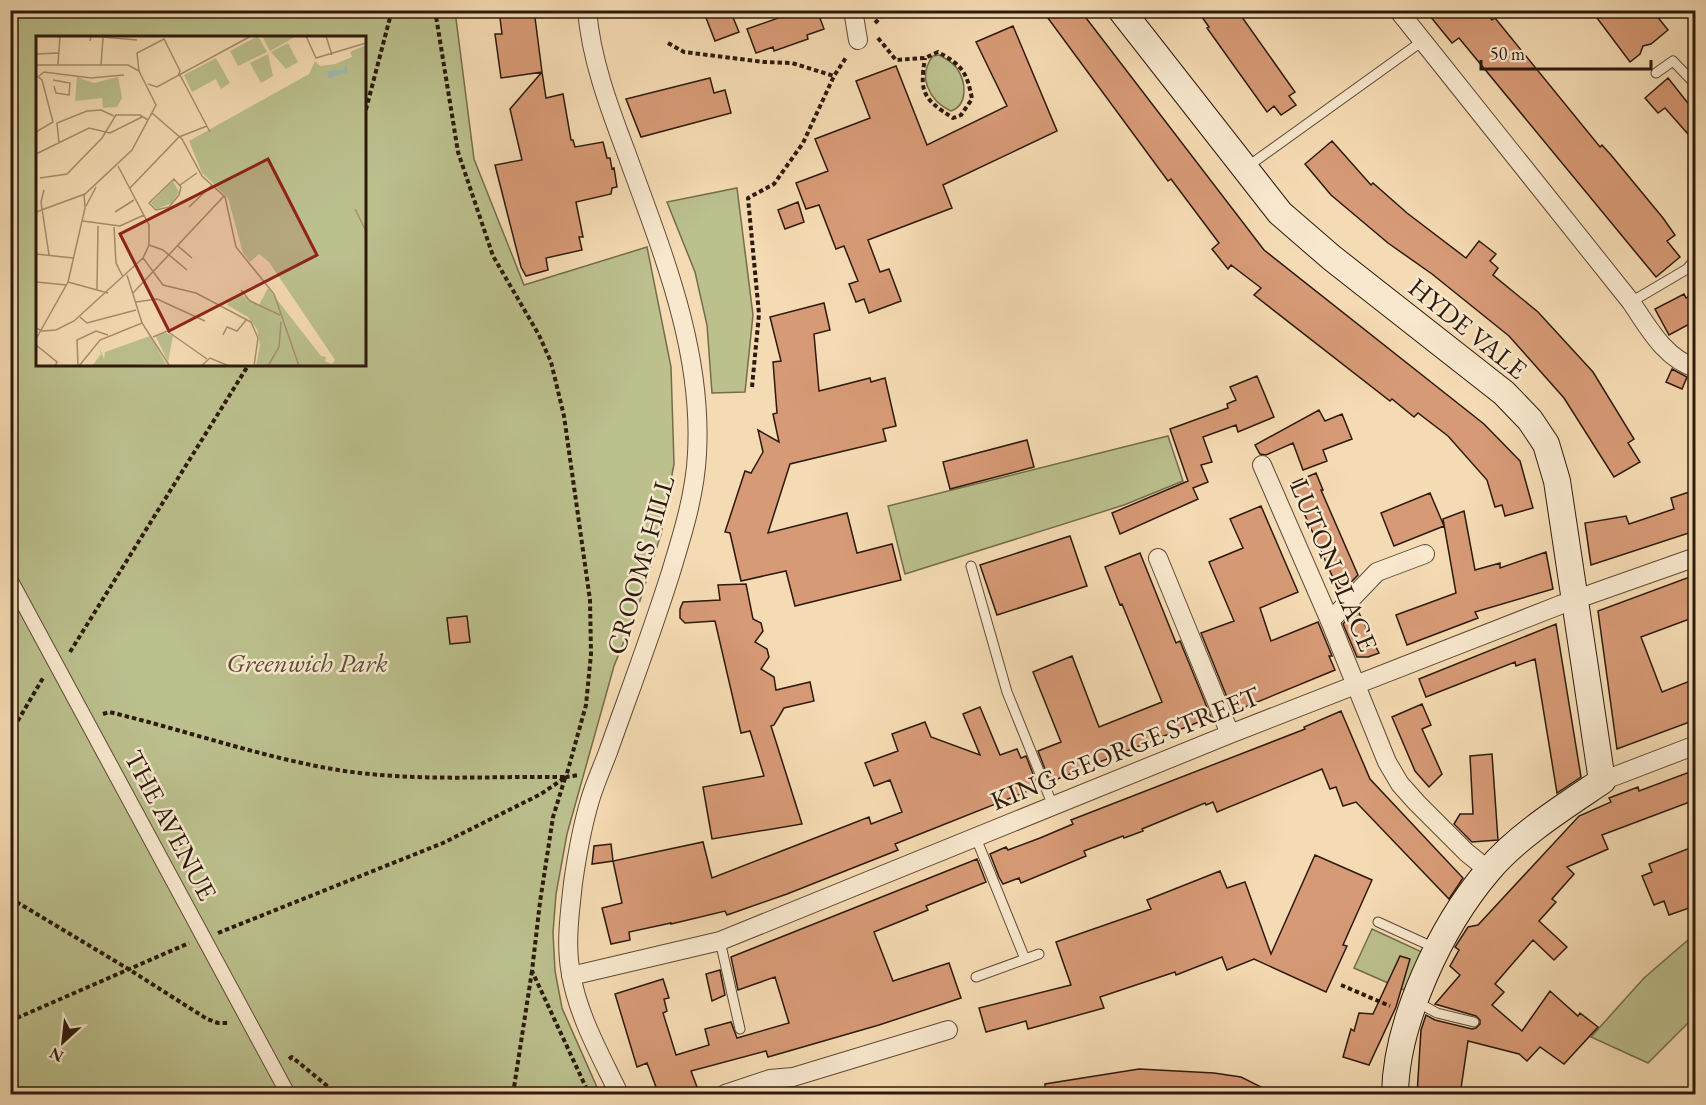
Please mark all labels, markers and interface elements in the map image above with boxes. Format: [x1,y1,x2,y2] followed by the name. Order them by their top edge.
[1481,33,1650,71] scale bar
[36,36,366,366] inset map
[1490,42,1525,65] text: 50 m
[1402,269,1534,387] street label: HYDE VALE
[598,471,682,659] street label: CROOMS HILL
[1282,474,1386,656] street label: LUTON PLACE
[226,645,388,680] park label: Greenwich Park
[985,678,1266,818] street label: KING GEORGE STREET
[117,744,225,906] street label: THE AVENUE
[33,1012,93,1072] north arrow
[46,1043,67,1067] text: N

